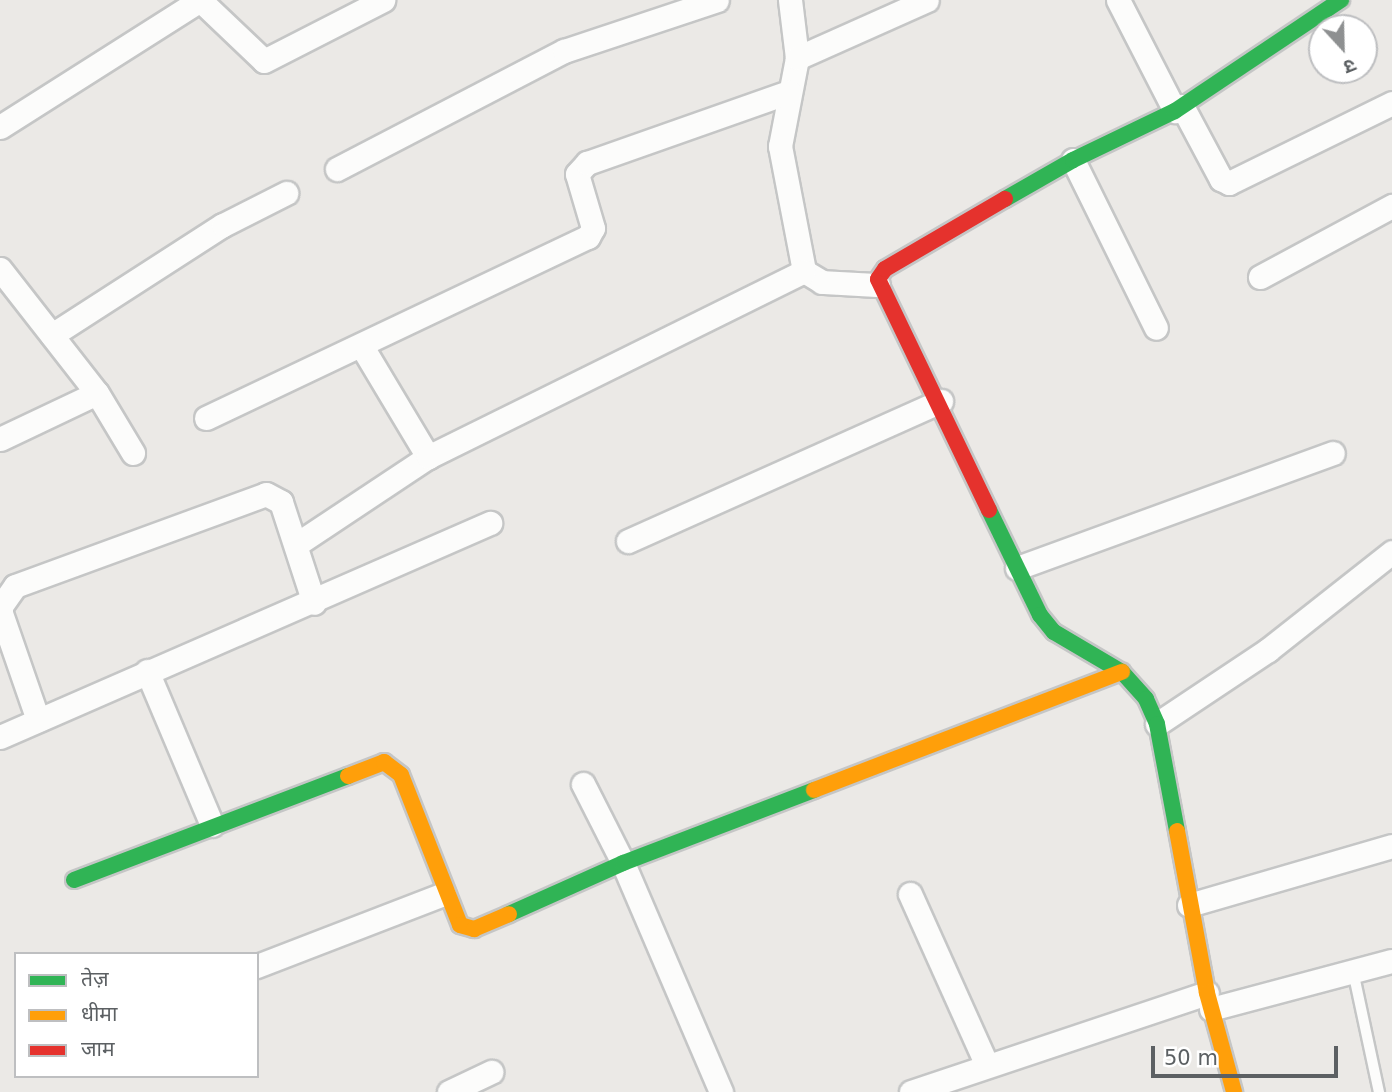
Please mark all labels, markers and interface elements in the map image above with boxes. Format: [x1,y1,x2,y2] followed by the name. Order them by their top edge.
[1308,14,1378,84] north arrow
[1341,54,1359,79] text: उ
[14,952,259,1078] legend
[81,967,109,991] text: तेज़
[81,1002,117,1026] text: धीमा
[1154,1032,1341,1076] scale bar
[81,1037,115,1061] text: जाम
[1164,1046,1218,1070] text: 50 m

